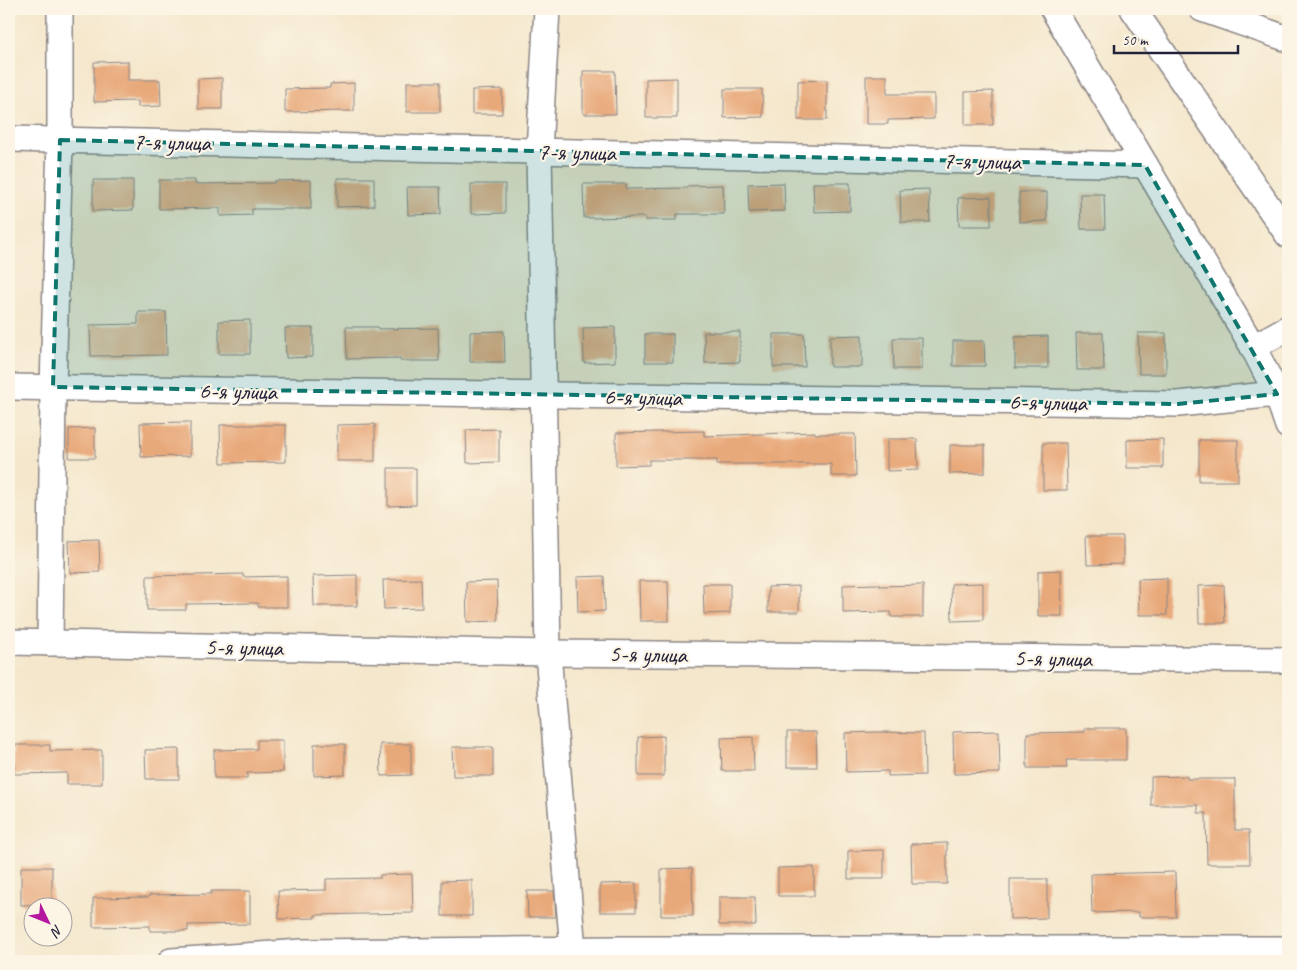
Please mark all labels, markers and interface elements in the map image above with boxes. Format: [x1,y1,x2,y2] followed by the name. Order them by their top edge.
[1114,22,1238,54] scale bar
[1122,31,1149,50] text: 50 m
[133,126,213,158] street label: 7-я улица
[538,136,618,168] street label: 7-я улица
[943,145,1023,177] street label: 7-я улица
[199,375,279,407] street label: 6-я улица
[604,381,684,413] street label: 6-я улица
[1009,386,1089,418] street label: 6-я улица
[205,631,285,663] street label: 5-я улица
[609,638,689,670] street label: 5-я улица
[1014,642,1094,674] street label: 5-я улица
[22,898,72,948] north arrow
[46,922,66,941] text: N

